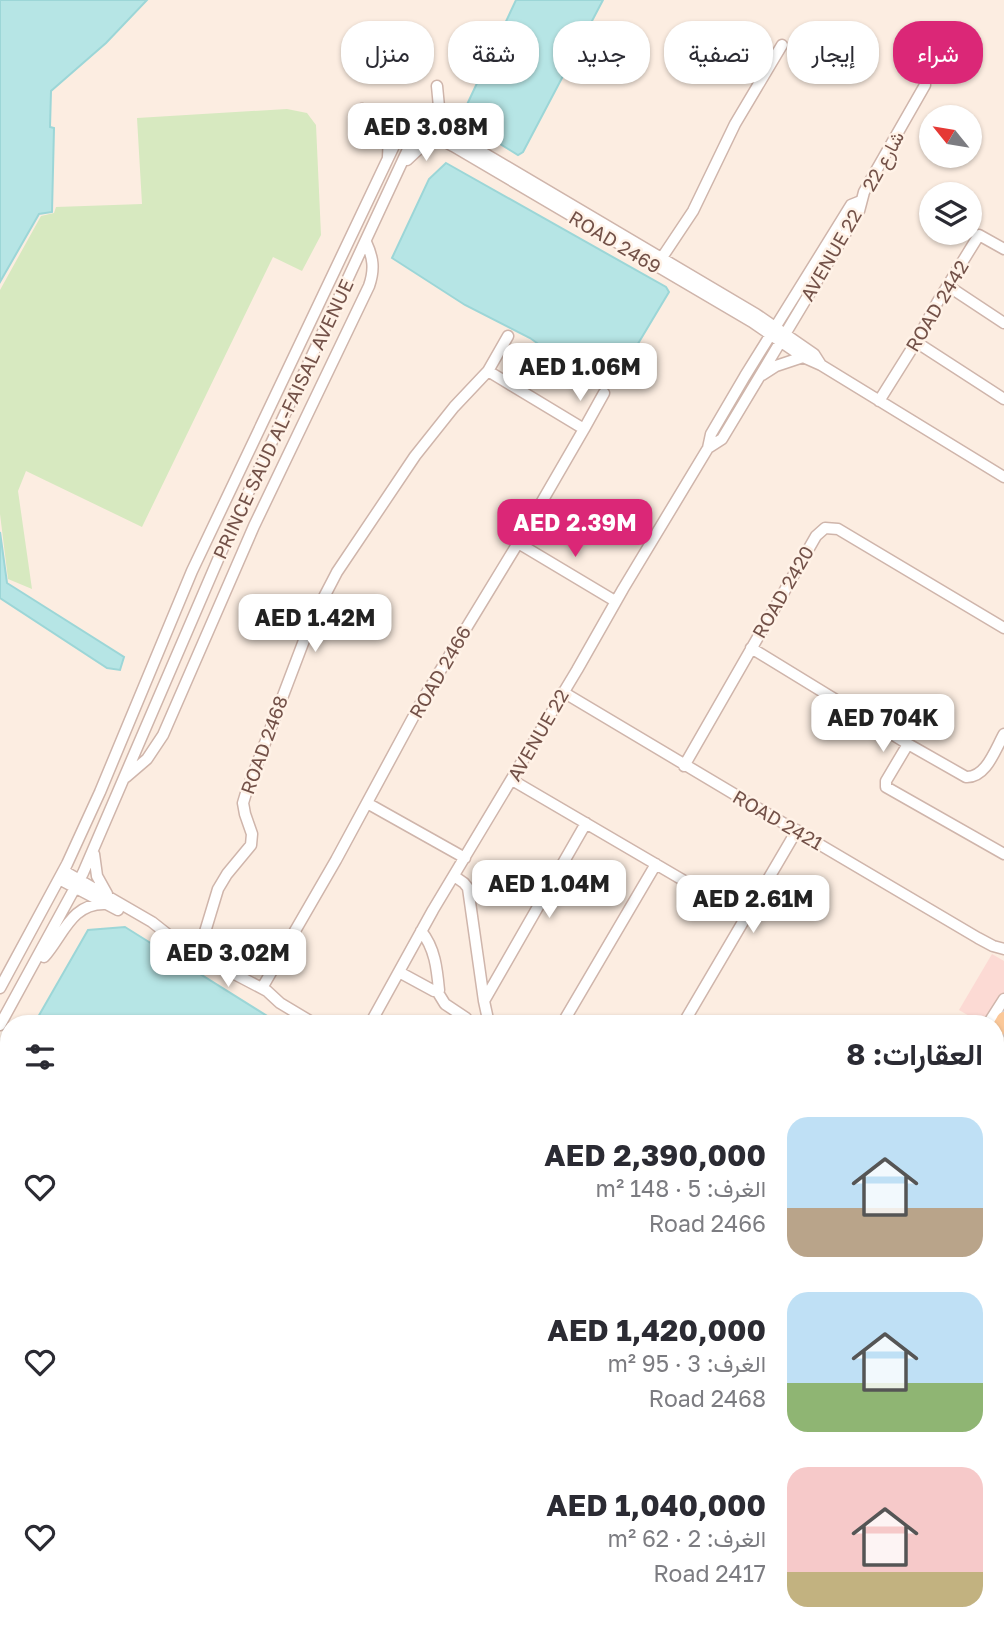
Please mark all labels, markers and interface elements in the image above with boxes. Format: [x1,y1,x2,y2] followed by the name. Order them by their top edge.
[341,21,434,84] chip: منزل
[448,21,539,84] chip: شقة
[553,21,650,84] chip: جديد
[664,21,773,84] chip: تصفية
[787,21,879,84] chip: إيجار
[893,21,983,84] chip: شراء
[346,104,506,163] pin: AED 3.08M
[919,105,982,168] north arrow
[919,105,982,245] map controls
[364,112,488,140] text: AED 3.08M
[857,127,910,196] street label: شارع 22
[919,182,982,245] button: layers
[565,205,665,278] street label: ROAD 2469
[795,205,866,305] street label: AVENUE 22
[900,256,973,356] street label: ROAD 2442
[207,275,358,562] street label: PRINCE SAUD AL-FAISAL AVENUE
[500,344,660,403] pin: AED 1.06M
[519,352,641,380] text: AED 1.06M
[495,500,655,559] pin: AED 2.39M
[513,508,637,536] text: AED 2.39M
[747,541,818,642] street label: ROAD 2420
[235,594,395,654] pin: AED 1.42M
[255,603,375,631] text: AED 1.42M
[404,621,475,722] street label: ROAD 2466
[502,685,573,785] street label: AVENUE 22
[235,692,292,797] street label: ROAD 2468
[811,694,955,754] pin: AED 704K
[827,703,939,731] text: AED 704K
[729,785,827,855] street label: ROAD 2421
[469,860,629,920] pin: AED 1.04M
[488,869,610,897] text: AED 1.04M
[673,876,833,935] pin: AED 2.61M
[692,884,814,912] text: AED 2.61M
[148,930,308,989] pin: AED 3.02M
[166,938,290,966] text: AED 3.02M
[846,1036,983,1072] text: العقارات: 8
[21,1038,59,1076] icon: filters
[544,1137,766,1173] text: AED 2,390,000
[843,1145,927,1229] icon: home
[21,1168,59,1206] icon: heart
[596,1174,766,1202] text: الغرف: 5 · 148 m²
[649,1209,766,1237] text: Road 2466
[547,1312,766,1348] text: AED 1,420,000
[843,1320,927,1404] icon: home
[21,1343,59,1381] icon: heart
[607,1349,766,1377] text: الغرف: 3 · 95 m²
[649,1384,766,1412] text: Road 2468
[546,1487,766,1523] text: AED 1,040,000
[843,1495,927,1579] icon: home
[21,1518,59,1556] icon: heart
[608,1524,766,1552] text: الغرف: 2 · 62 m²
[653,1559,766,1587] text: Road 2417

